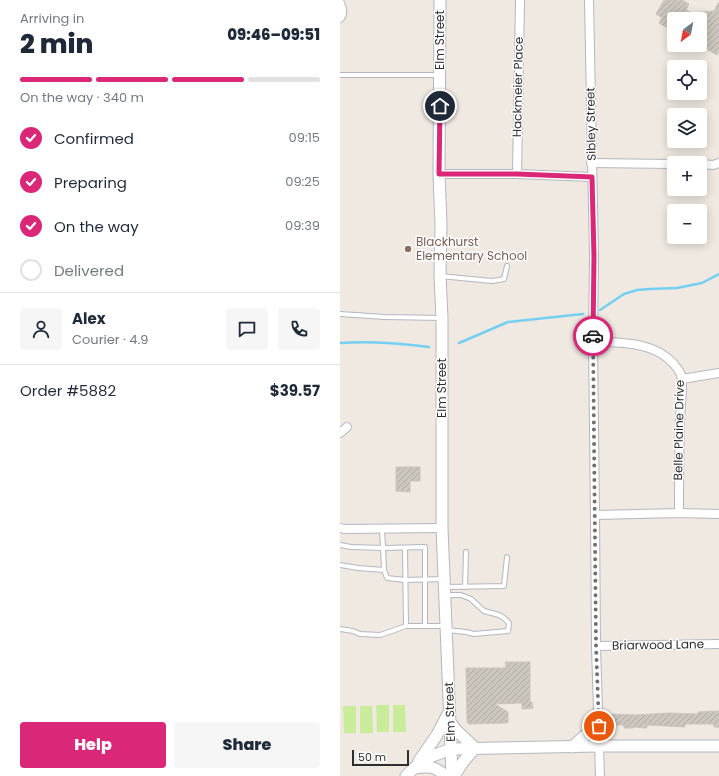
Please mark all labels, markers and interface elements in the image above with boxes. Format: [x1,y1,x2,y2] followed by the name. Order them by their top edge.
[20,9,84,28] text: Arriving in
[431,10,448,70] street label: Elm Street
[667,12,707,52] north arrow
[667,12,707,244] map controls
[227,24,320,45] text: 09:46–09:51
[20,26,93,62] text: 2 min
[508,37,527,137] street label: Hackmeier Place
[667,60,707,100] button: locate
[581,87,600,161] street label: Sibley Street
[20,88,144,107] text: On the way · 340 m
[423,89,457,123] pin
[429,95,451,117] icon: home
[667,108,707,148] button: layers
[20,127,42,149] icon: check
[54,128,134,149] text: Confirmed
[289,128,320,147] text: 09:15
[667,156,707,196] button: +
[20,171,42,193] icon: check
[54,172,127,193] text: Preparing
[285,172,320,191] text: 09:25
[667,204,707,244] button: −
[20,215,42,237] icon: check
[54,216,139,237] text: On the way
[285,216,320,235] text: 09:39
[416,233,527,264] place label: Blackhurst Elementary School
[403,244,413,254] marker: Blackhurst Elementary School
[54,260,124,281] text: Delivered
[20,308,62,350] button: person
[72,308,106,329] text: Alex
[226,308,268,350] button: chat
[278,308,320,350] button: phone
[573,316,613,356] courier
[582,325,604,347] icon: car
[72,330,148,349] text: Courier · 4.9
[433,358,450,418] street label: Elm Street
[669,379,688,480] street label: Belle Plaine Drive
[20,380,116,401] text: Order #5882
[270,380,320,401] text: $39.57
[612,635,704,654] street label: Briarwood Lane
[440,682,459,742] street label: Elm Street
[582,709,616,743] pin
[588,715,610,737] icon: bag
[20,722,166,768] button: Help
[174,722,320,768] button: Share
[352,748,409,767] scale bar
[358,749,386,765] text: 50 m

